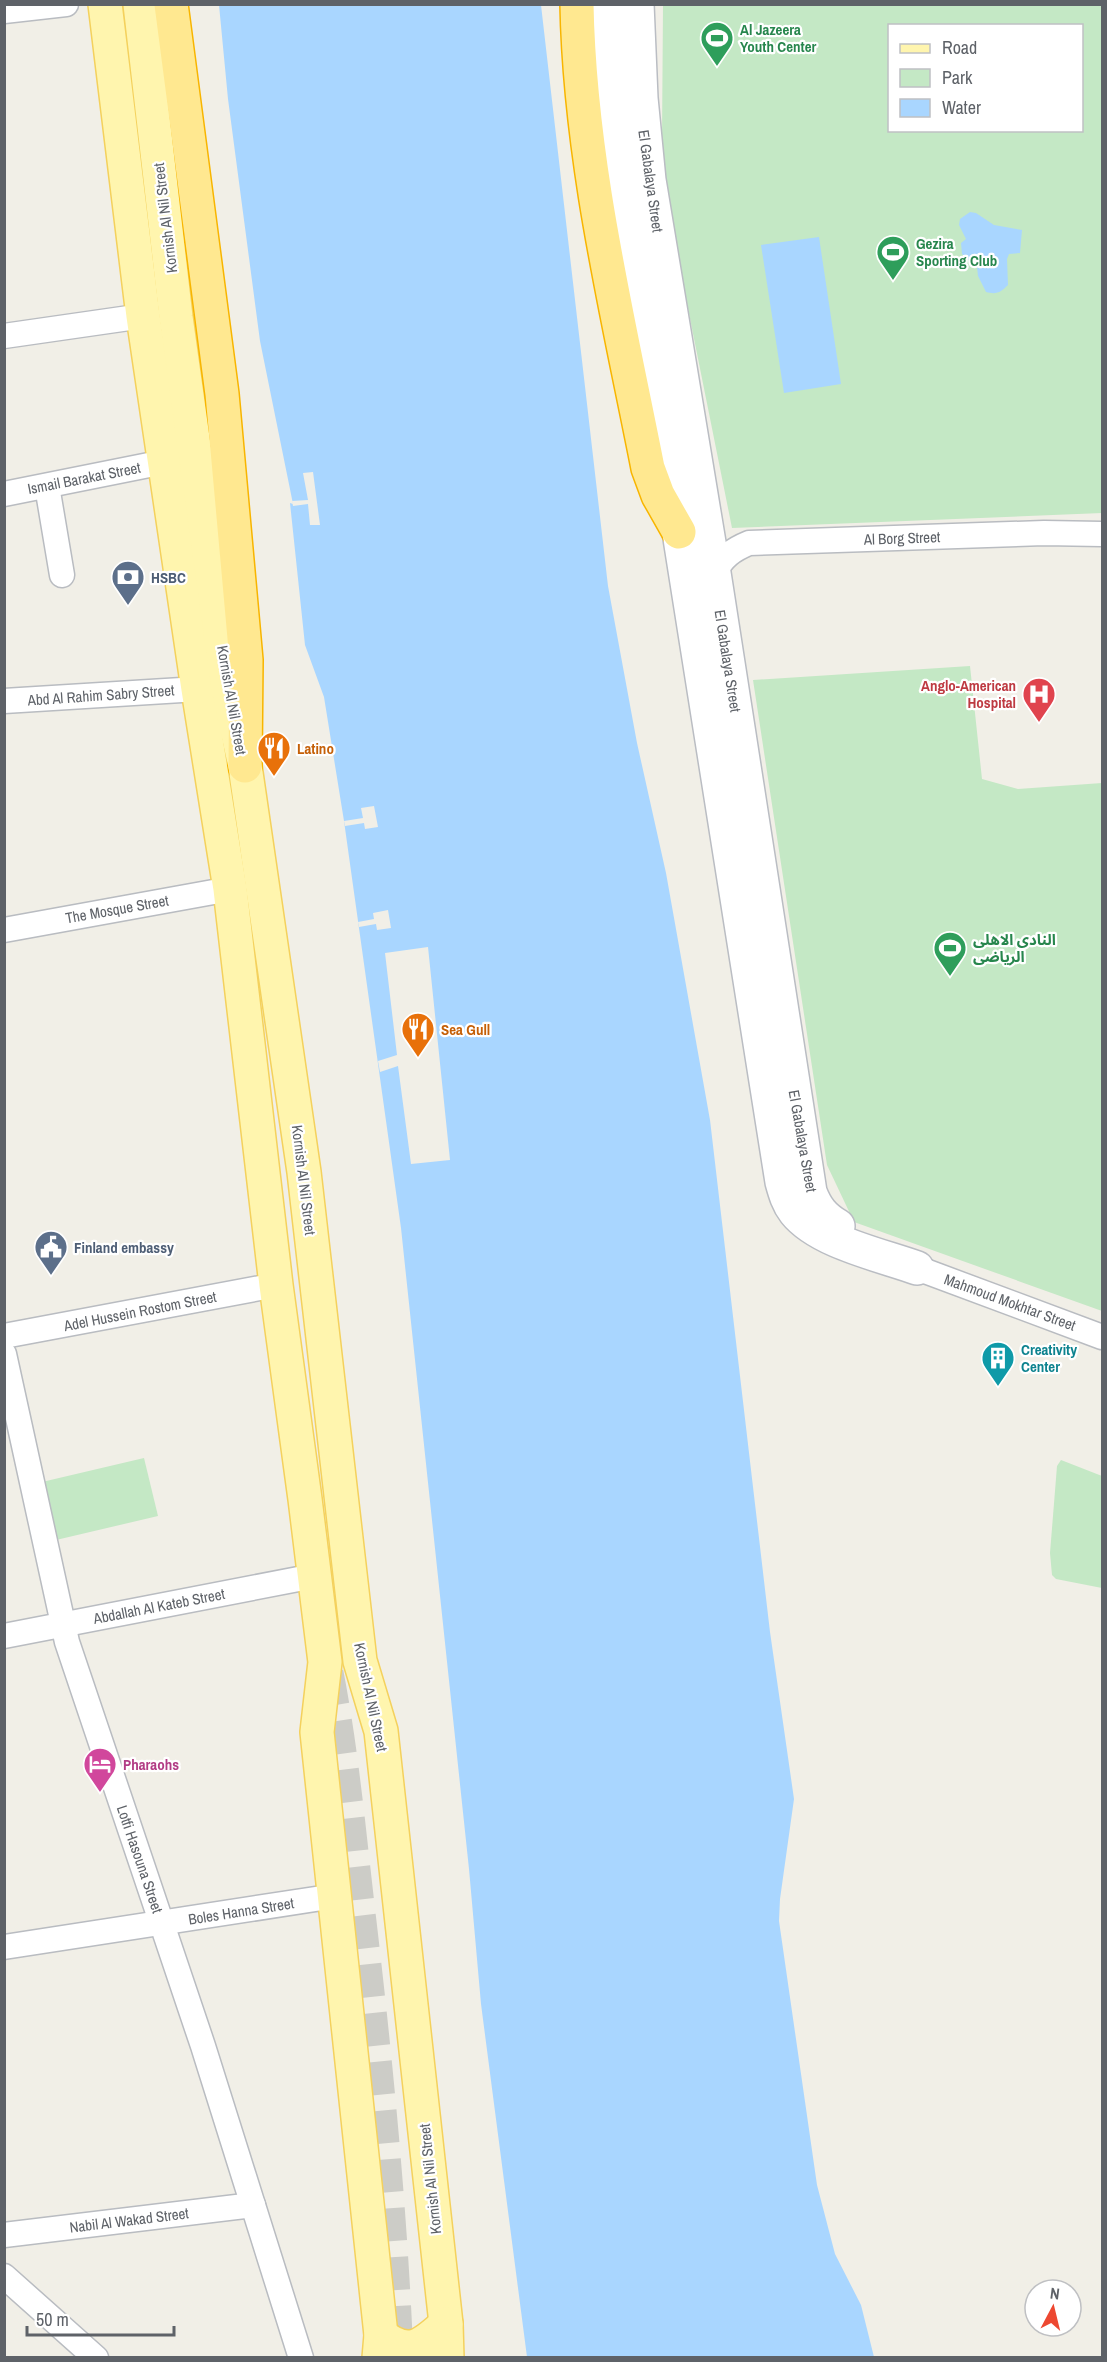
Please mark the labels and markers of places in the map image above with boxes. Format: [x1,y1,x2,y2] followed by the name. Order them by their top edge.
[740,19,817,57] place label: Al Jazeera Youth Center
[699,20,735,67] sports icon: Al Jazeera Youth Center
[916,233,997,271] place label: Gezira Sporting Club
[875,234,911,281] sports icon: Gezira Sporting Club
[110,559,146,606] bank icon: HSBC
[151,567,186,588] place label: HSBC
[921,675,1016,713] place label: Anglo-American Hospital
[1021,676,1057,723] hospital icon: Anglo-American Hospital
[256,730,292,777] restaurant icon: Latino
[297,738,334,759] place label: Latino
[973,929,1056,967] place label: النادى الاهلى الرياضى
[932,930,968,977] sports icon: النادى الاهلى الرياضى
[400,1011,436,1058] restaurant icon: Sea Gull
[441,1019,490,1040] place label: Sea Gull
[33,1229,69,1276] public building icon: Finland embassy
[74,1237,174,1258] place label: Finland embassy
[1021,1339,1077,1377] place label: Creativity Center
[980,1340,1016,1387] building icon: Creativity Center
[82,1746,118,1793] hotel icon: Pharaohs
[123,1754,179,1775] place label: Pharaohs

